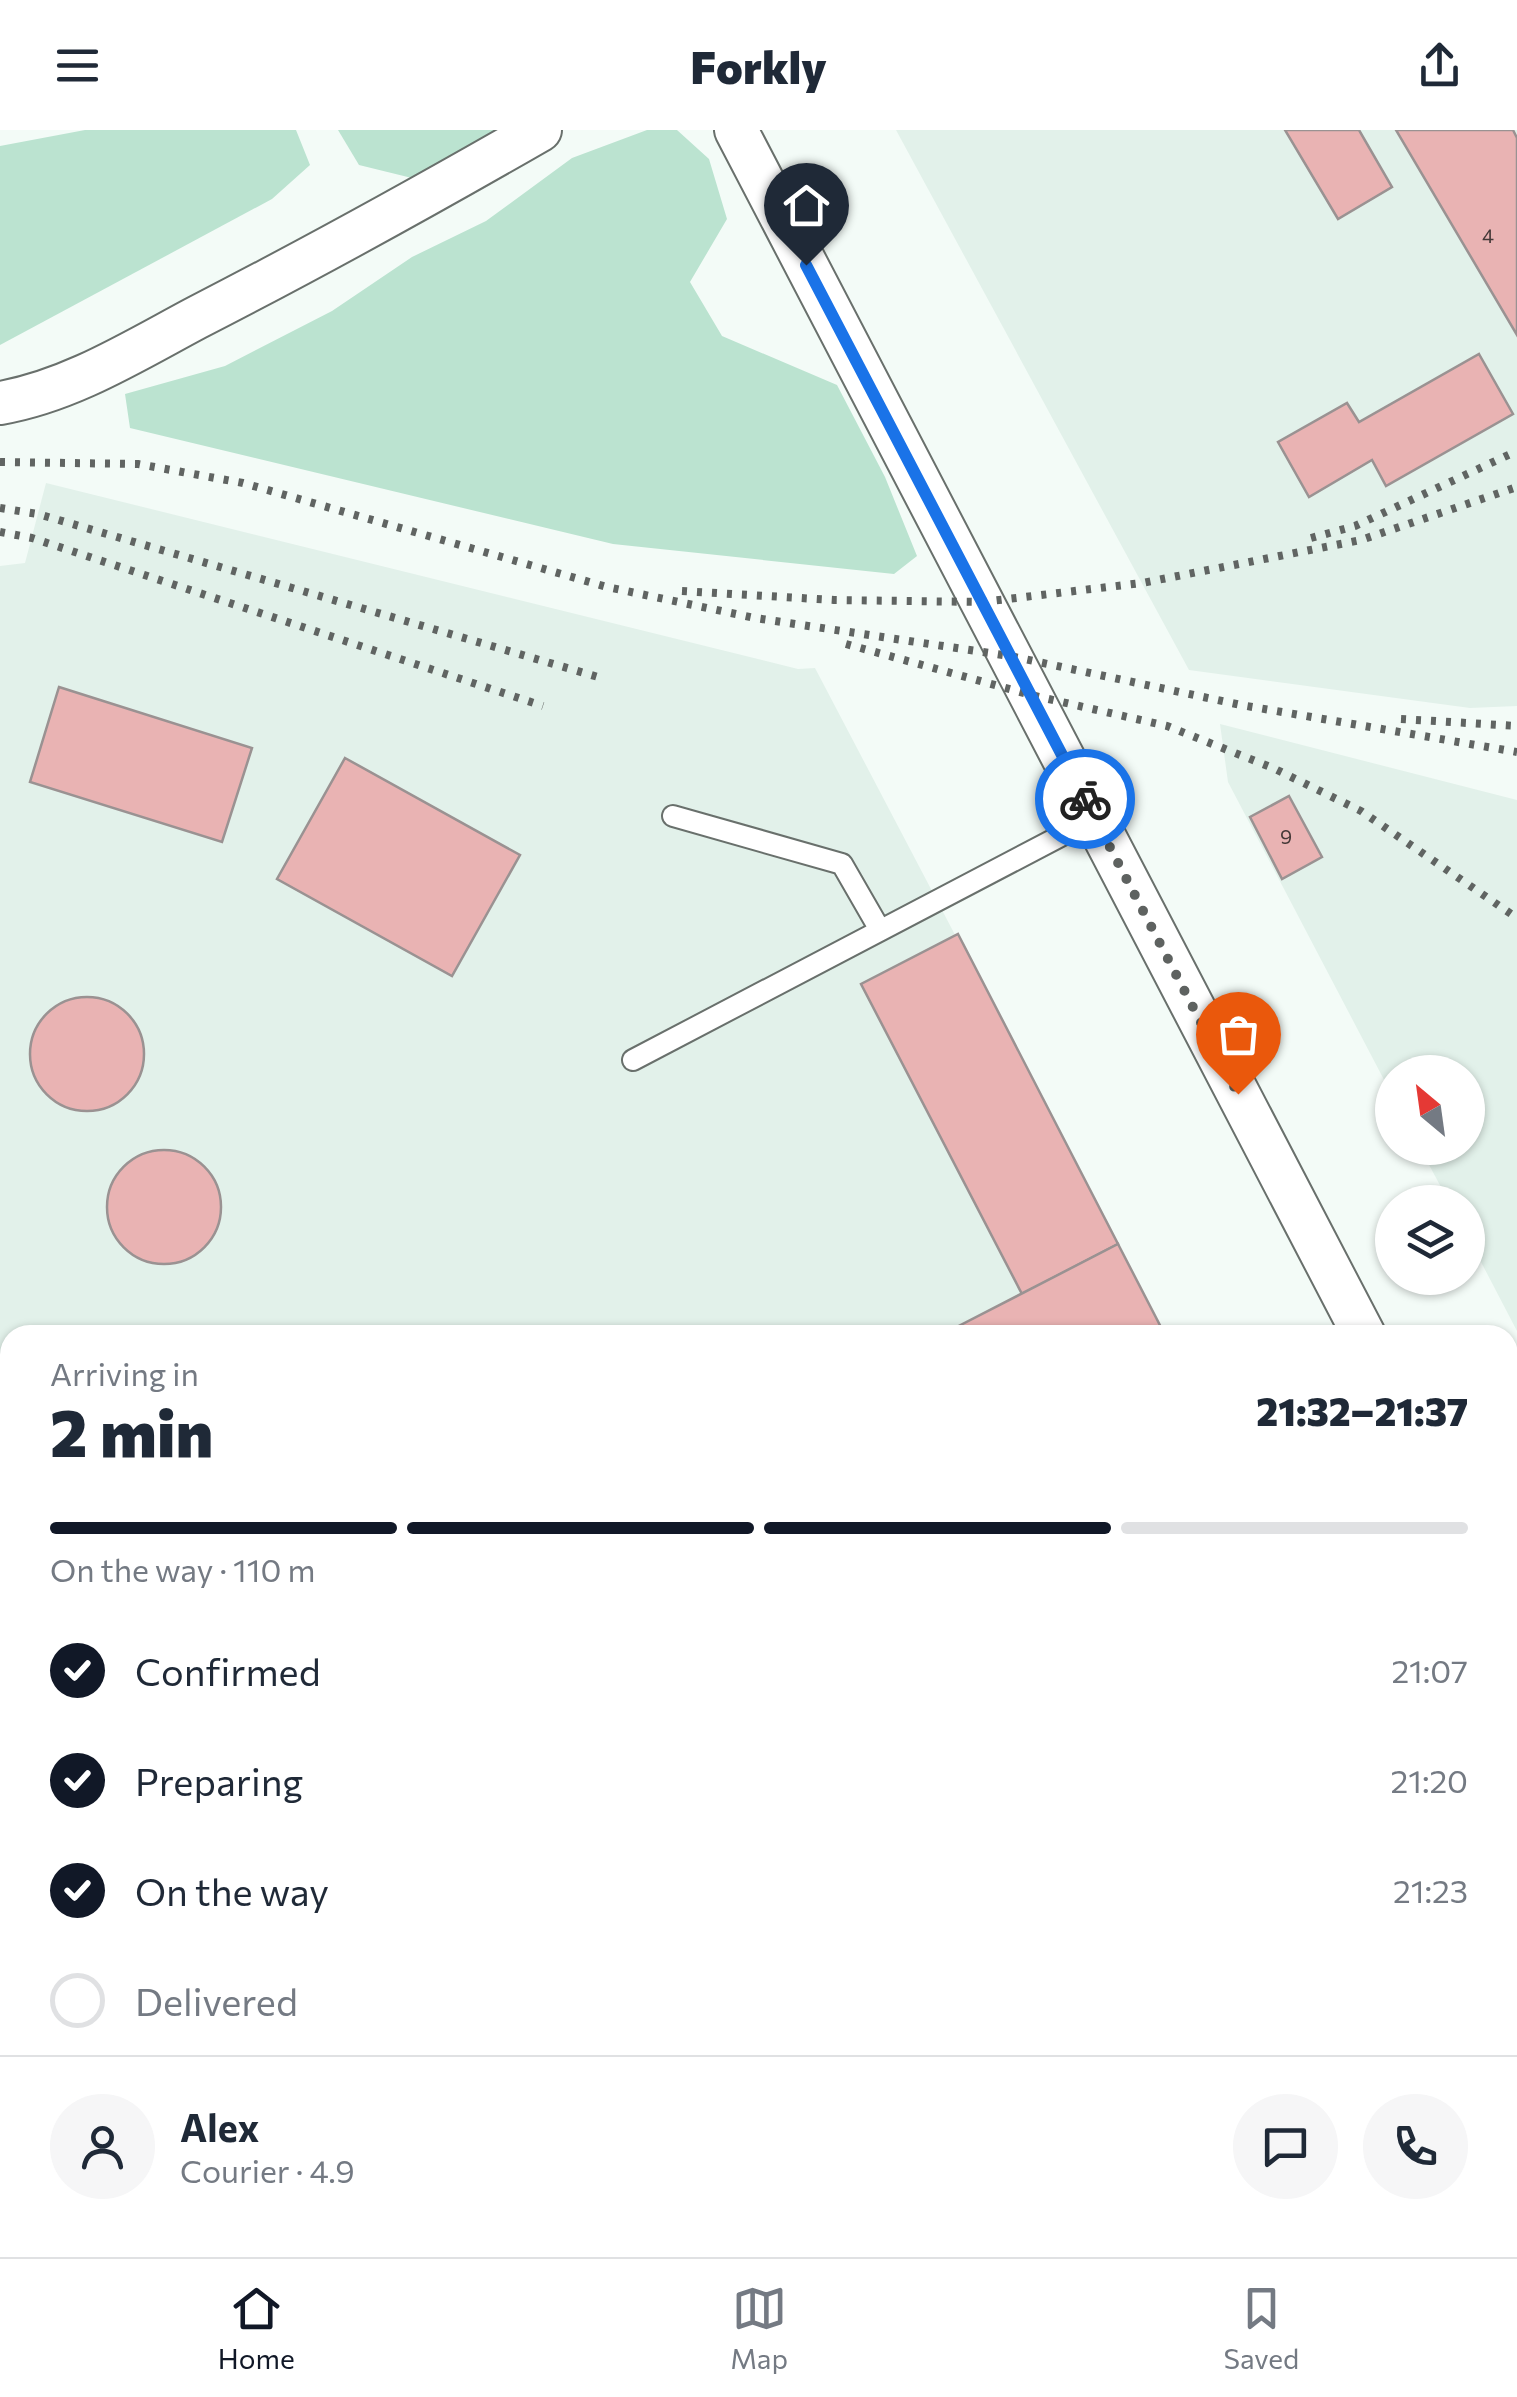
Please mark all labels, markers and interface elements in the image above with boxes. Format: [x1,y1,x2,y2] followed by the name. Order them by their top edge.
[50,38,105,93] icon: menu
[690,38,827,93] text: Forkly
[1412,38,1467,93] icon: share
[764,163,849,266] pin
[779,178,834,233] icon: home
[1482,223,1494,247] house number: 4
[1035,749,1135,849] courier
[1058,772,1113,827] icon: bike
[1280,824,1292,848] house number: 9
[1196,992,1281,1095] pin
[1211,1007,1266,1062] icon: bag
[1375,1055,1485,1165] north arrow
[1375,1055,1485,1295] map controls
[1375,1185,1485,1295] button: layers
[50,1353,199,1393] text: Arriving in
[1256,1387,1468,1434] text: 21:32–21:37
[50,1391,213,1470] text: 2 min
[50,1549,315,1589] text: On the way · 110 m
[50,1643,105,1698] icon: check
[135,1647,321,1694] text: Confirmed
[1391,1650,1468,1690] text: 21:07
[50,1753,105,1808] icon: check
[135,1757,303,1804] text: Preparing
[1390,1760,1468,1800] text: 21:20
[50,1863,105,1918] icon: check
[135,1867,329,1914] text: On the way
[1393,1870,1468,1910] text: 21:23
[135,1977,298,2024] text: Delivered
[50,2094,155,2199] button: person
[1233,2094,1338,2199] button: chat
[1363,2094,1468,2199] button: phone
[180,2103,259,2150] text: Alex
[180,2150,355,2190] text: Courier · 4.9
[218,2281,295,2375] tab: Home
[730,2281,788,2375] tab: Map
[1224,2281,1299,2375] tab: Saved

